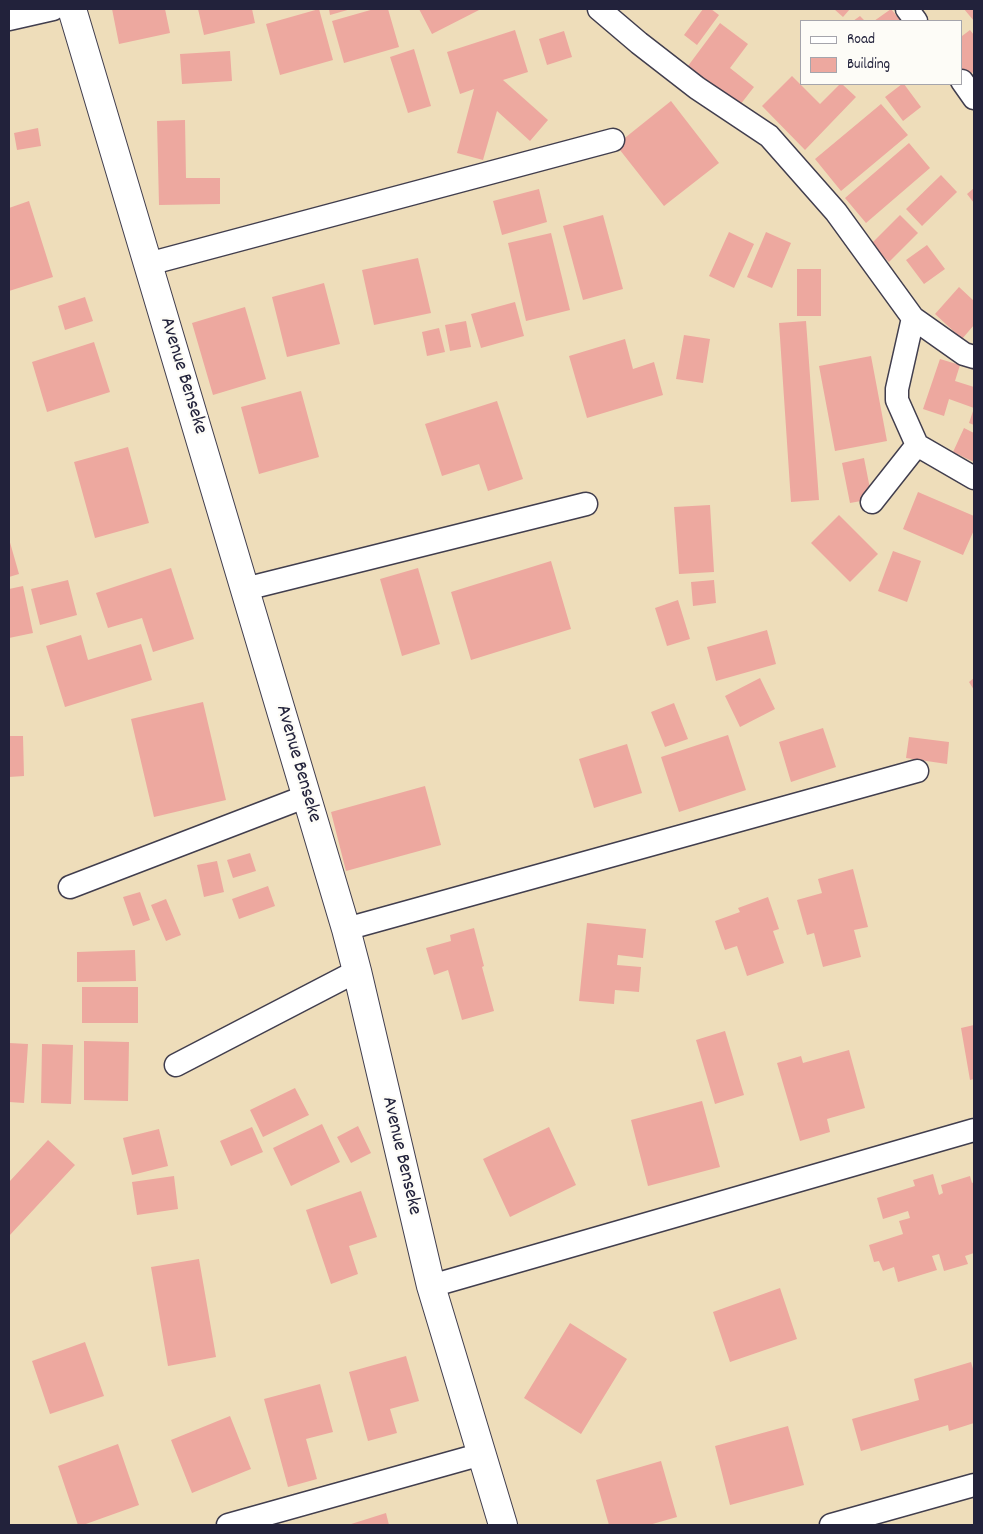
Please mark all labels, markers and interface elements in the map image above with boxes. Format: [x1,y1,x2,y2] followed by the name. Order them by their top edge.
[800,20,963,85] legend
[847,29,875,51] text: Road
[847,54,890,76] text: Building
[153,315,211,437] street label: Avenue Benseke
[269,703,325,825] street label: Avenue Benseke
[375,1094,425,1218] street label: Avenue Benseke

